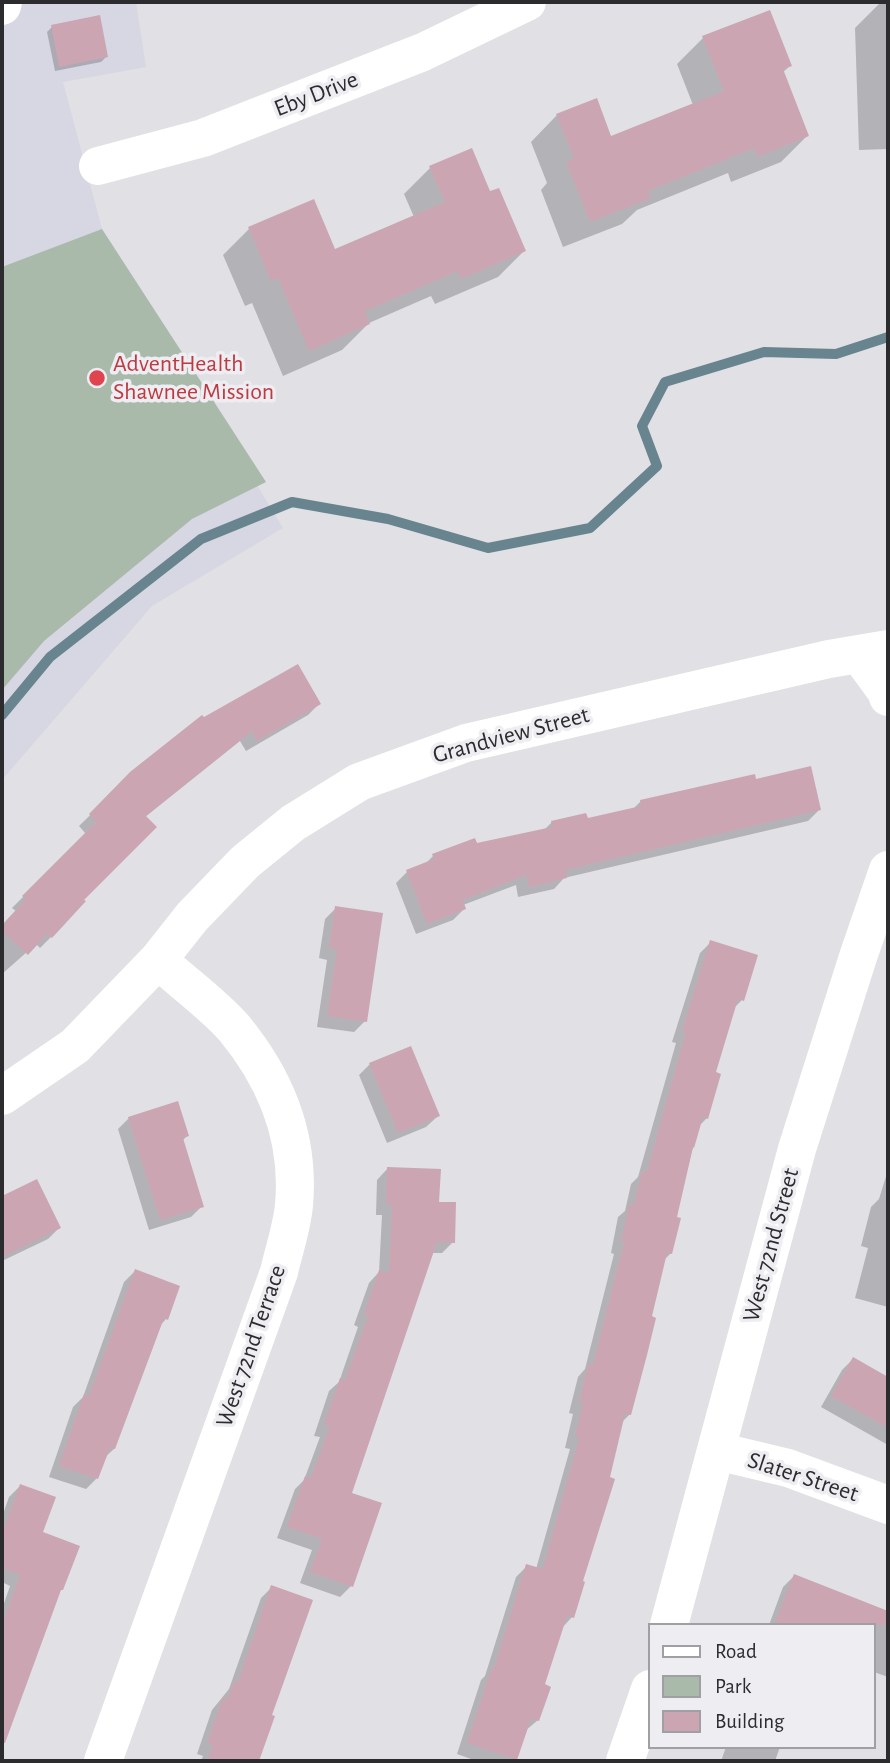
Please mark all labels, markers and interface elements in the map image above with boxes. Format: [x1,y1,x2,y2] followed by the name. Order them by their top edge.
[270,65,362,123] street label: Eby Drive
[113,350,274,406] place label: AdventHealth Shawnee Mission
[87,368,107,388] marker: AdventHealth Shawnee Mission
[430,700,592,770] street label: Grandview Street
[737,1165,805,1325] street label: West 72nd Street
[210,1261,292,1431] street label: West 72nd Terrace
[744,1446,862,1508] street label: Slater Street
[648,1623,876,1749] legend
[715,1641,757,1662] text: Road
[715,1676,751,1697] text: Park
[715,1711,784,1732] text: Building

